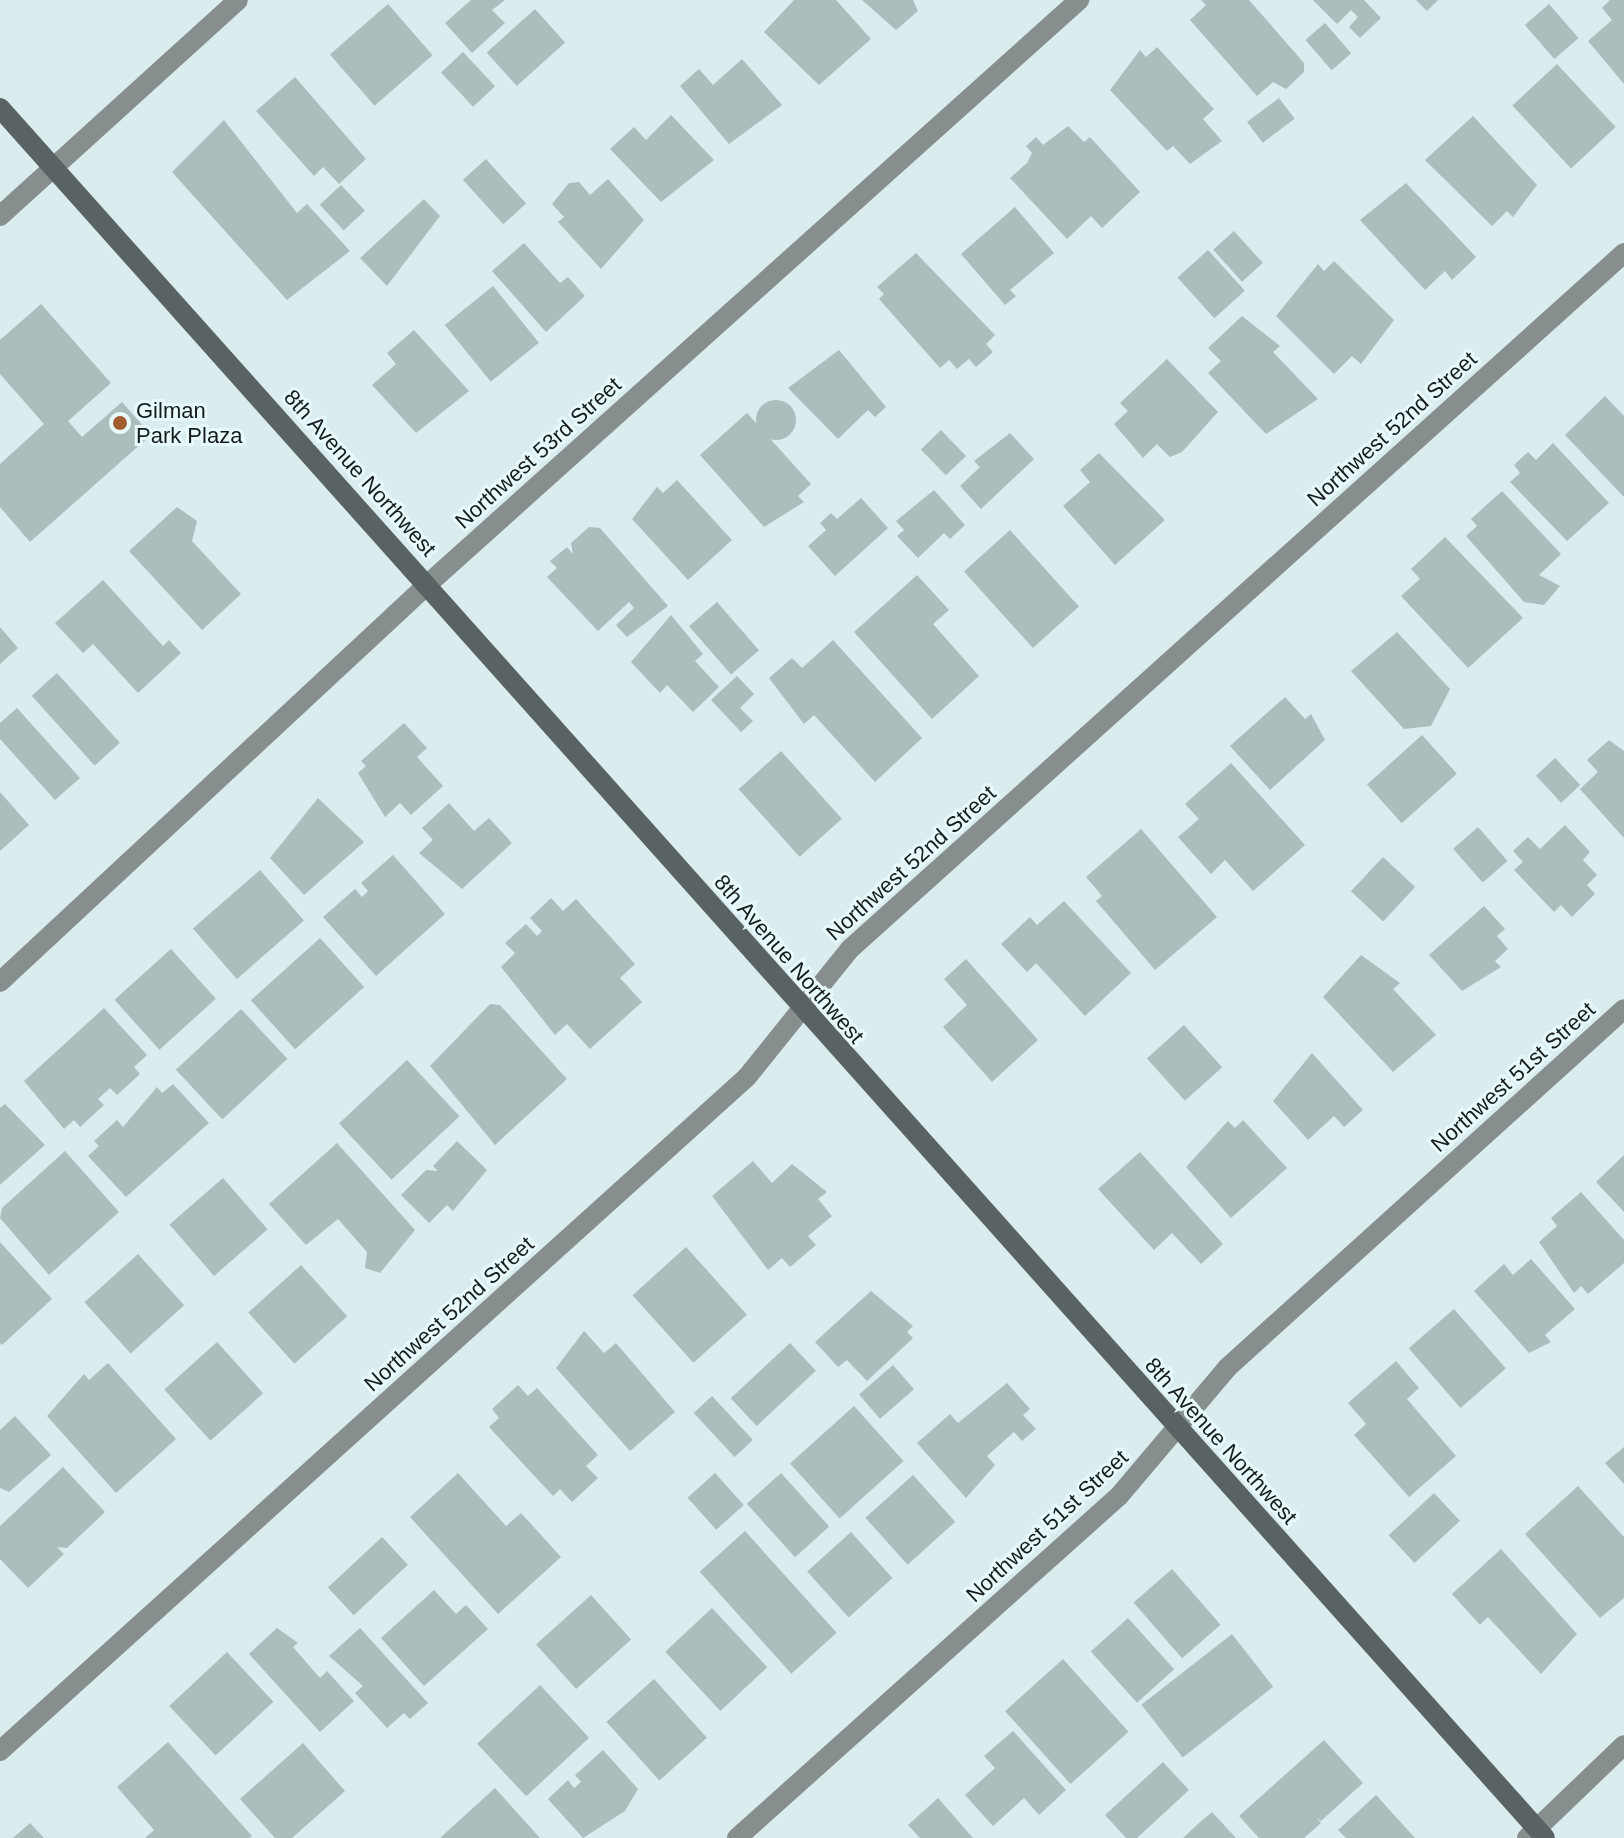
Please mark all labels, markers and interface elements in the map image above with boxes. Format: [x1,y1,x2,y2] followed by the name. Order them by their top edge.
[1302,346,1482,512] street label: Northwest 52nd Street
[450,372,626,534] street label: Northwest 53rd Street
[278,384,442,562] street label: 8th Avenue Northwest
[136,397,242,448] place label: Gilman Park Plaza
[111,414,129,432] marker: Gilman Park Plaza
[821,780,1001,946] street label: Northwest 52nd Street
[708,869,870,1049] street label: 8th Avenue Northwest
[1426,996,1600,1158] street label: Northwest 51st Street
[359,1231,539,1397] street label: Northwest 52nd Street
[1139,1352,1303,1530] street label: 8th Avenue Northwest
[961,1444,1133,1608] street label: Northwest 51st Street

